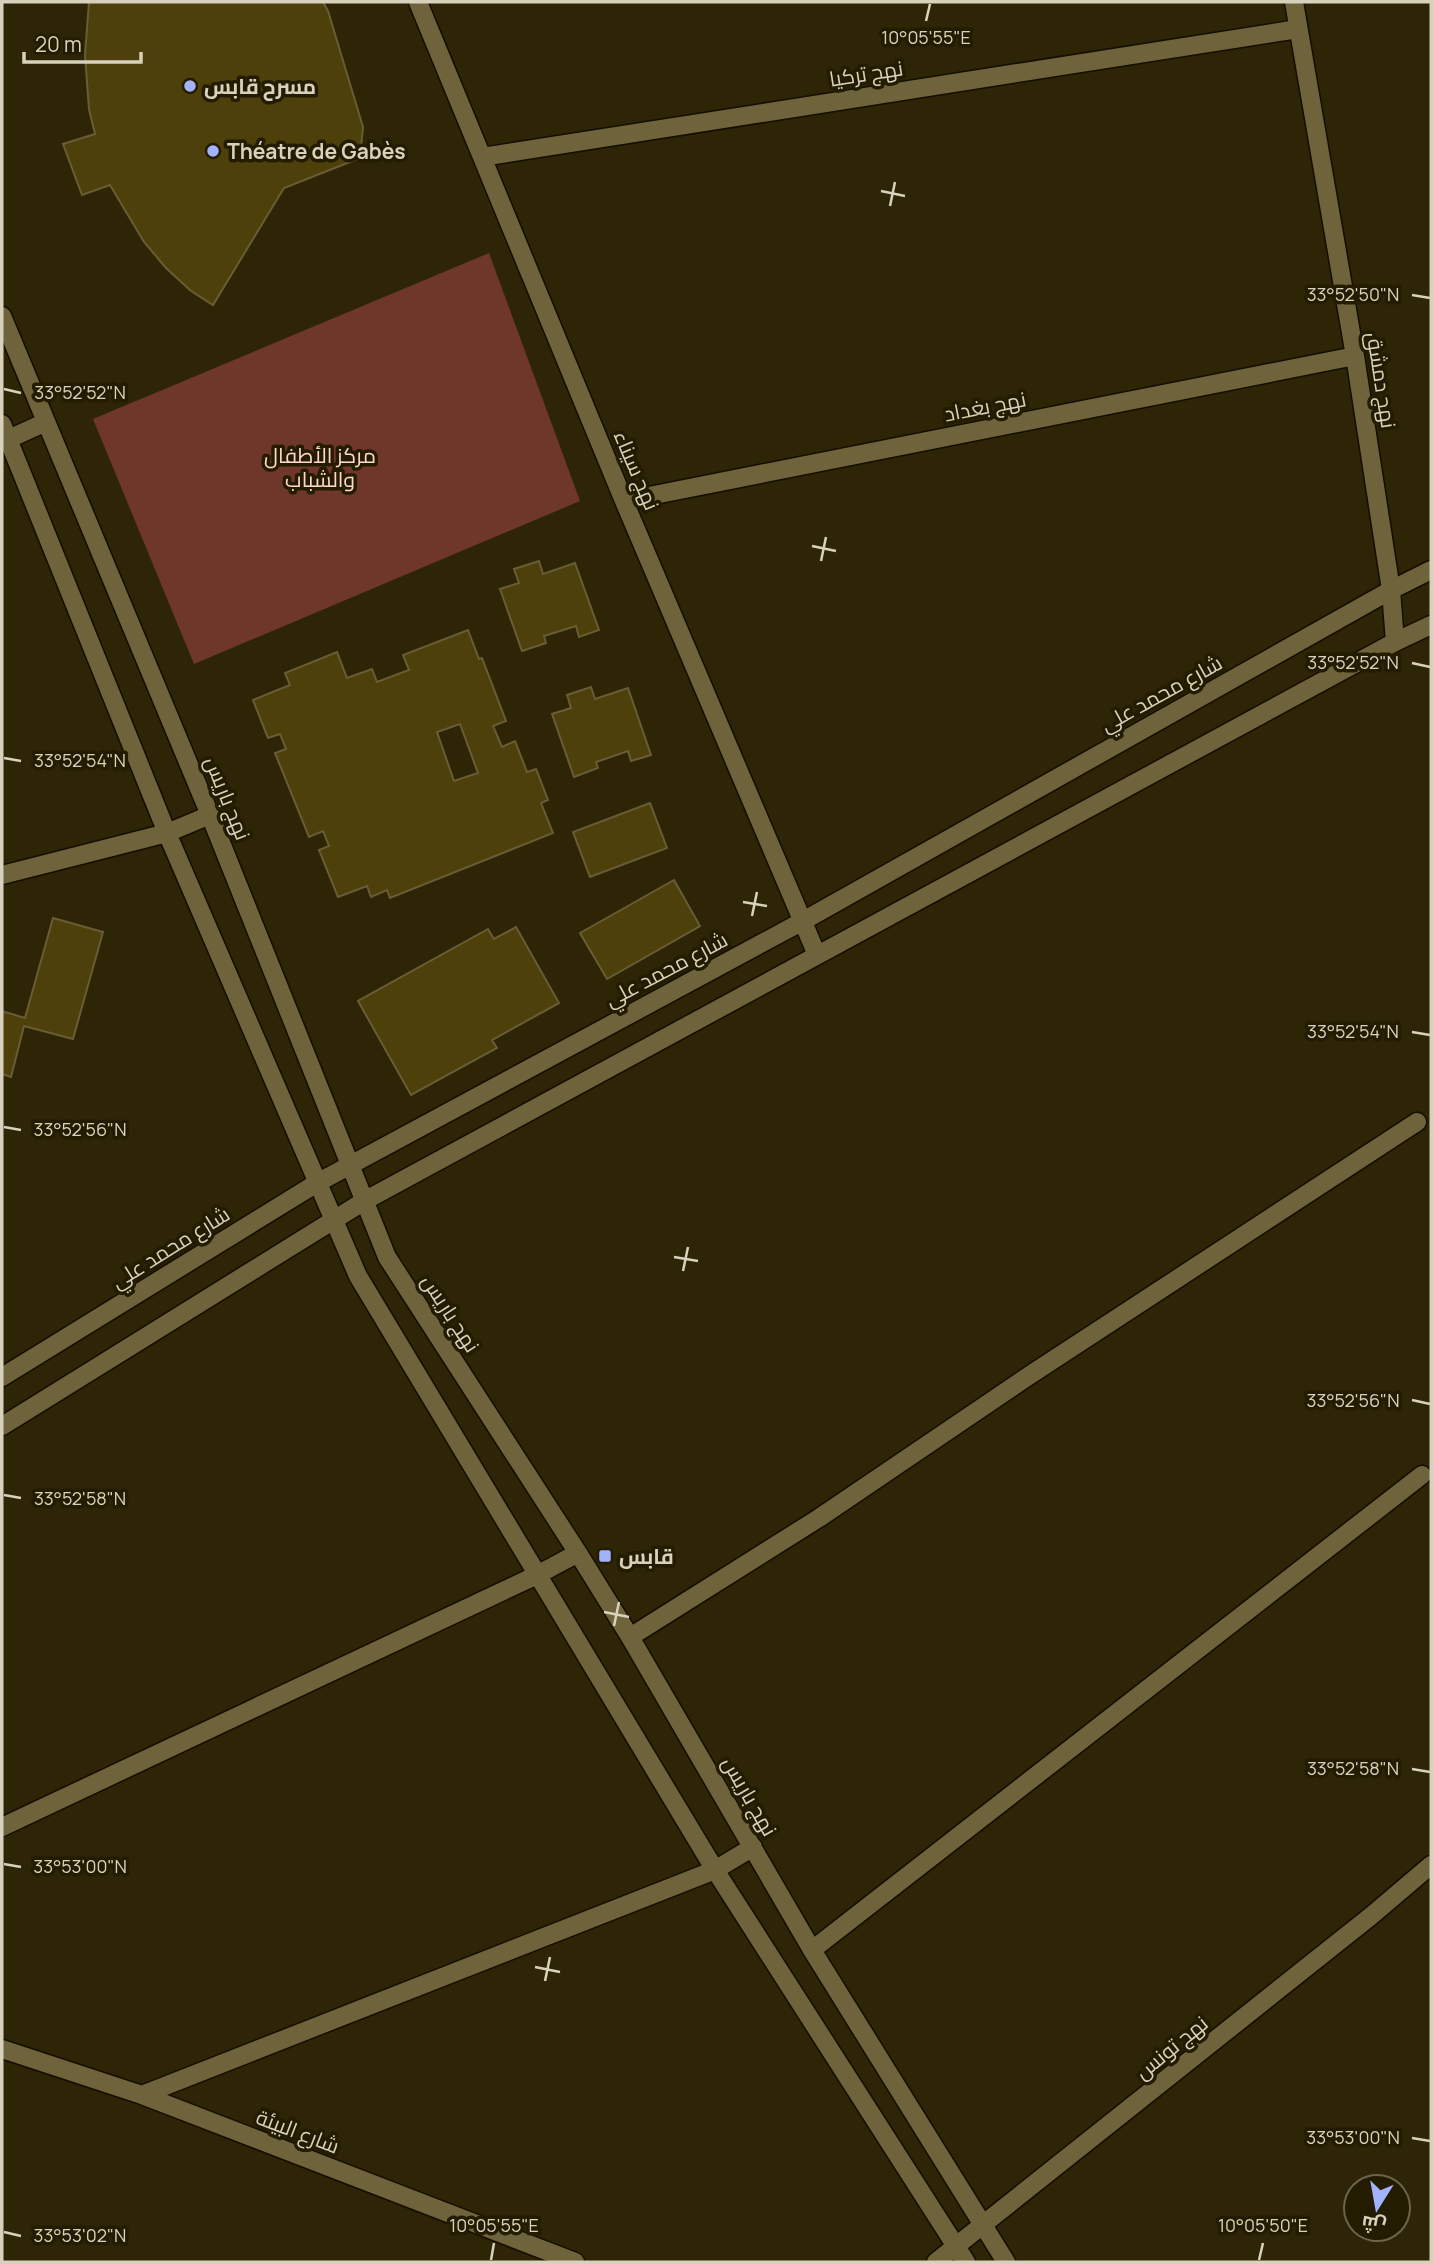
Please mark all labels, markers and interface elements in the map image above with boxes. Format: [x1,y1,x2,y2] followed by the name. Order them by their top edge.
[24,21,142,65] scale bar
[881,25,971,49] text: 10°05'55"E
[35,30,82,58] text: 20 m
[827,53,905,94] street label: نهج تركيا
[204,72,316,101] place label: مسرح قابس
[182,78,198,94] marker: مسرح قابس
[227,137,406,165] place label: Théatre de Gabès
[205,143,221,159] marker: Théatre de Gabès
[1307,282,1399,306] text: 33°52'50"N
[1360,330,1403,430] street label: نهج دمشق
[34,380,126,404] text: 33°52'52"N
[942,384,1029,429] street label: نهج بغداد
[607,426,666,515] street label: نهج سيناء
[264,441,376,493] park label: مركز الأطفال والشباب
[1095,648,1228,741] street label: شارع محمد علي
[1307,650,1399,674] text: 33°52'52"N
[34,748,126,772] text: 33°52'54"N
[198,752,257,844] street label: نهج باريس
[600,925,734,1016] street label: شارع محمد علي
[1307,1019,1399,1043] text: 33°52'54"N
[34,1117,126,1141] text: 33°52'56"N
[105,1199,236,1297] street label: شارع محمد علي
[415,1269,487,1358] street label: نهج باريس
[1307,1388,1399,1412] text: 33°52'56"N
[34,1486,126,1510] text: 33°52'58"N
[619,1542,674,1570] place label: قابس
[597,1548,613,1564] marker: قابس
[715,1751,784,1841] street label: نهج باريس
[1307,1756,1399,1780] text: 33°52'58"N
[33,1854,127,1878] text: 33°53'00"N
[1129,2009,1214,2086] street label: نهج تونس
[252,2102,344,2161] street label: شارع البيئة
[1306,2125,1400,2149] text: 33°53'00"N
[1342,2173,1412,2243] north arrow
[1359,2210,1388,2240] text: ش
[449,2213,539,2237] text: 10°05'55"E
[1218,2213,1308,2237] text: 10°05'50"E
[34,2223,126,2247] text: 33°53'02"N

